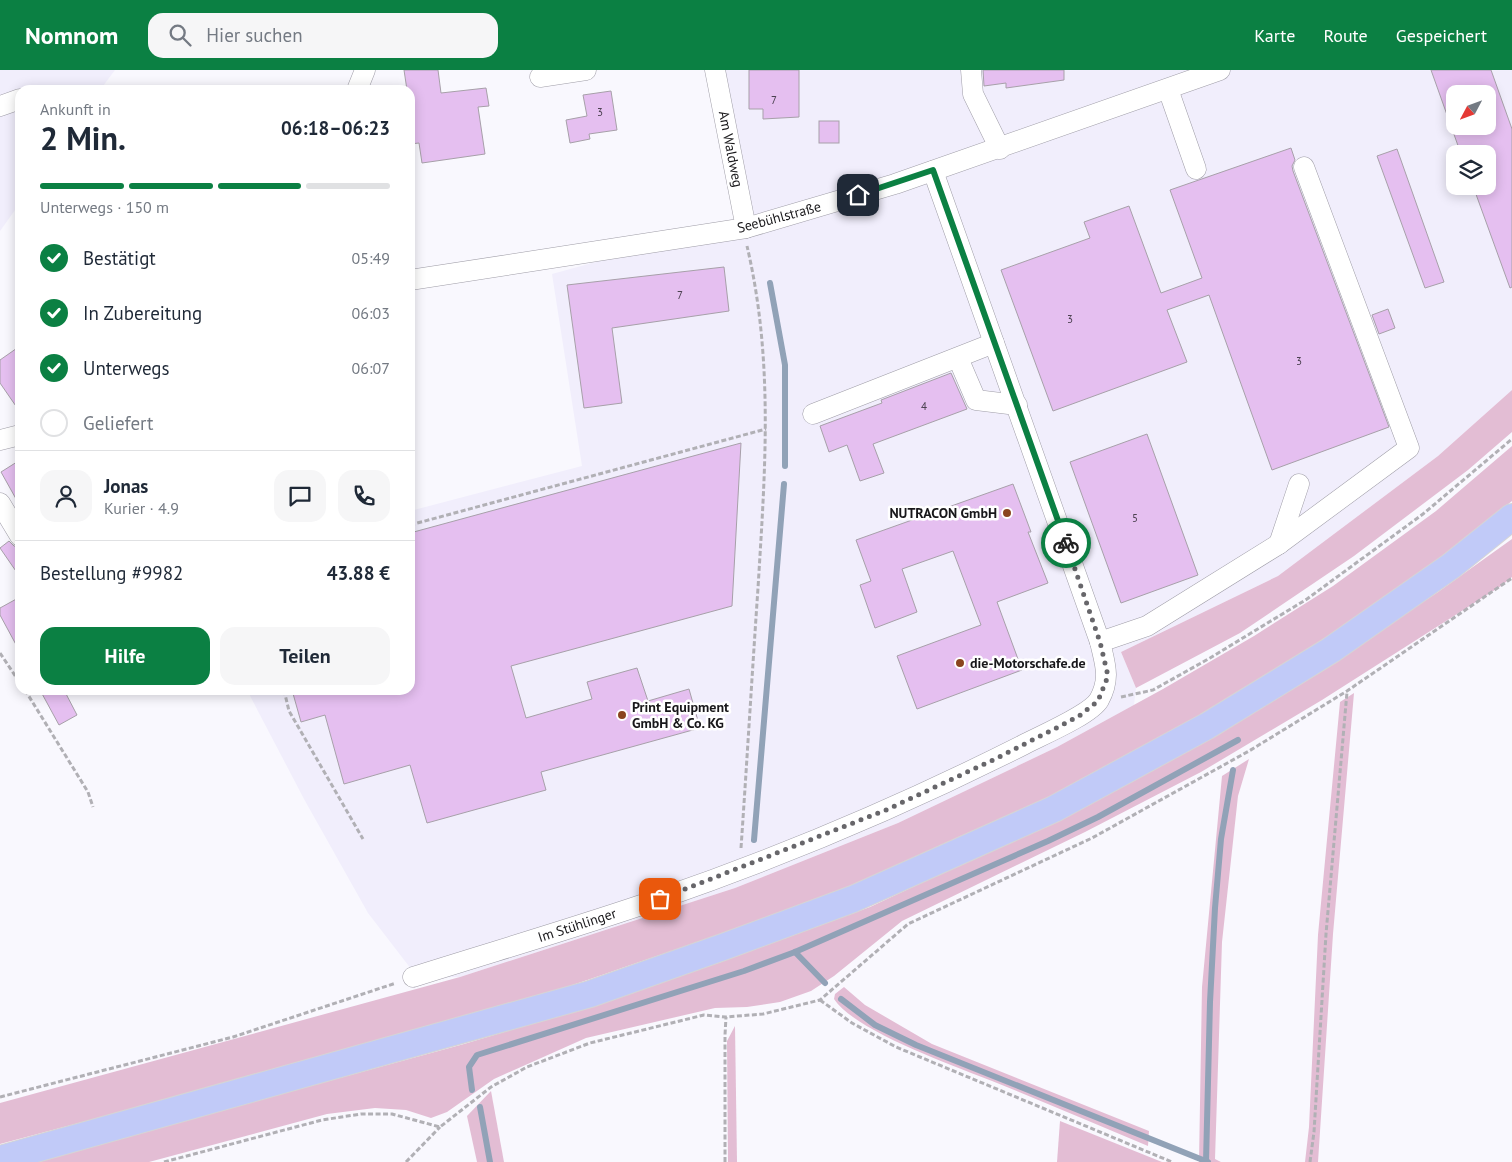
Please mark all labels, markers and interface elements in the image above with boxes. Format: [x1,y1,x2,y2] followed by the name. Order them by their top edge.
[148,13,498,58] search box
[25,20,118,51] text: Nomnom
[166,21,194,49] icon: search
[206,23,303,47] text: Hier suchen
[1254,24,1295,47] text: Karte
[1323,24,1368,47] text: Route
[1396,24,1487,47] text: Gespeichert
[1446,85,1496,135] north arrow
[1446,85,1496,195] map controls
[771,93,777,107] house number: 7
[40,99,111,119] text: Ankunft in
[597,105,603,119] house number: 3
[715,109,747,189] street label: Am Waldweg
[281,116,390,140] text: 06:18–06:23
[40,117,126,159] text: 2 Min.
[1446,145,1496,195] button: layers
[837,174,879,216] pin
[844,181,872,209] icon: home
[40,197,169,217] text: Unterwegs · 150 m
[735,197,823,237] street label: Seebühlstraße
[40,244,68,272] icon: check
[83,246,156,270] text: Bestätigt
[352,248,390,268] text: 05:49
[677,288,683,302] house number: 7
[40,299,68,327] icon: check
[83,301,202,325] text: In Zubereitung
[352,303,390,323] text: 06:03
[1067,312,1073,326] house number: 3
[40,354,68,382] icon: check
[1296,354,1302,368] house number: 3
[83,356,170,380] text: Unterwegs
[352,358,390,378] text: 06:07
[921,399,927,413] house number: 4
[83,411,154,435] text: Geliefert
[40,470,92,522] button: person
[274,470,326,522] button: chat
[338,470,390,522] button: phone
[104,474,148,498] text: Jonas
[104,498,179,518] text: Kurier · 4.9
[889,504,997,522] place label: NUTRACON GmbH
[1001,507,1013,519] marker: NUTRACON GmbH
[1132,511,1138,525] house number: 5
[1041,518,1091,568] courier
[1052,529,1080,557] icon: bike
[40,561,183,585] text: Bestellung #9982
[327,561,390,585] text: 43.88 €
[40,627,210,685] button: Hilfe
[220,627,390,685] button: Teilen
[970,654,1086,672] place label: die-Motorschafe.de
[954,657,966,669] marker: die-Motorschafe.de
[632,698,729,732] place label: Print Equipment GmbH & Co. KG
[616,709,628,721] marker: Print Equipment GmbH & Co. KG
[639,878,681,920] pin
[646,885,674,913] icon: bag
[535,904,619,946] street label: Im Stühlinger

